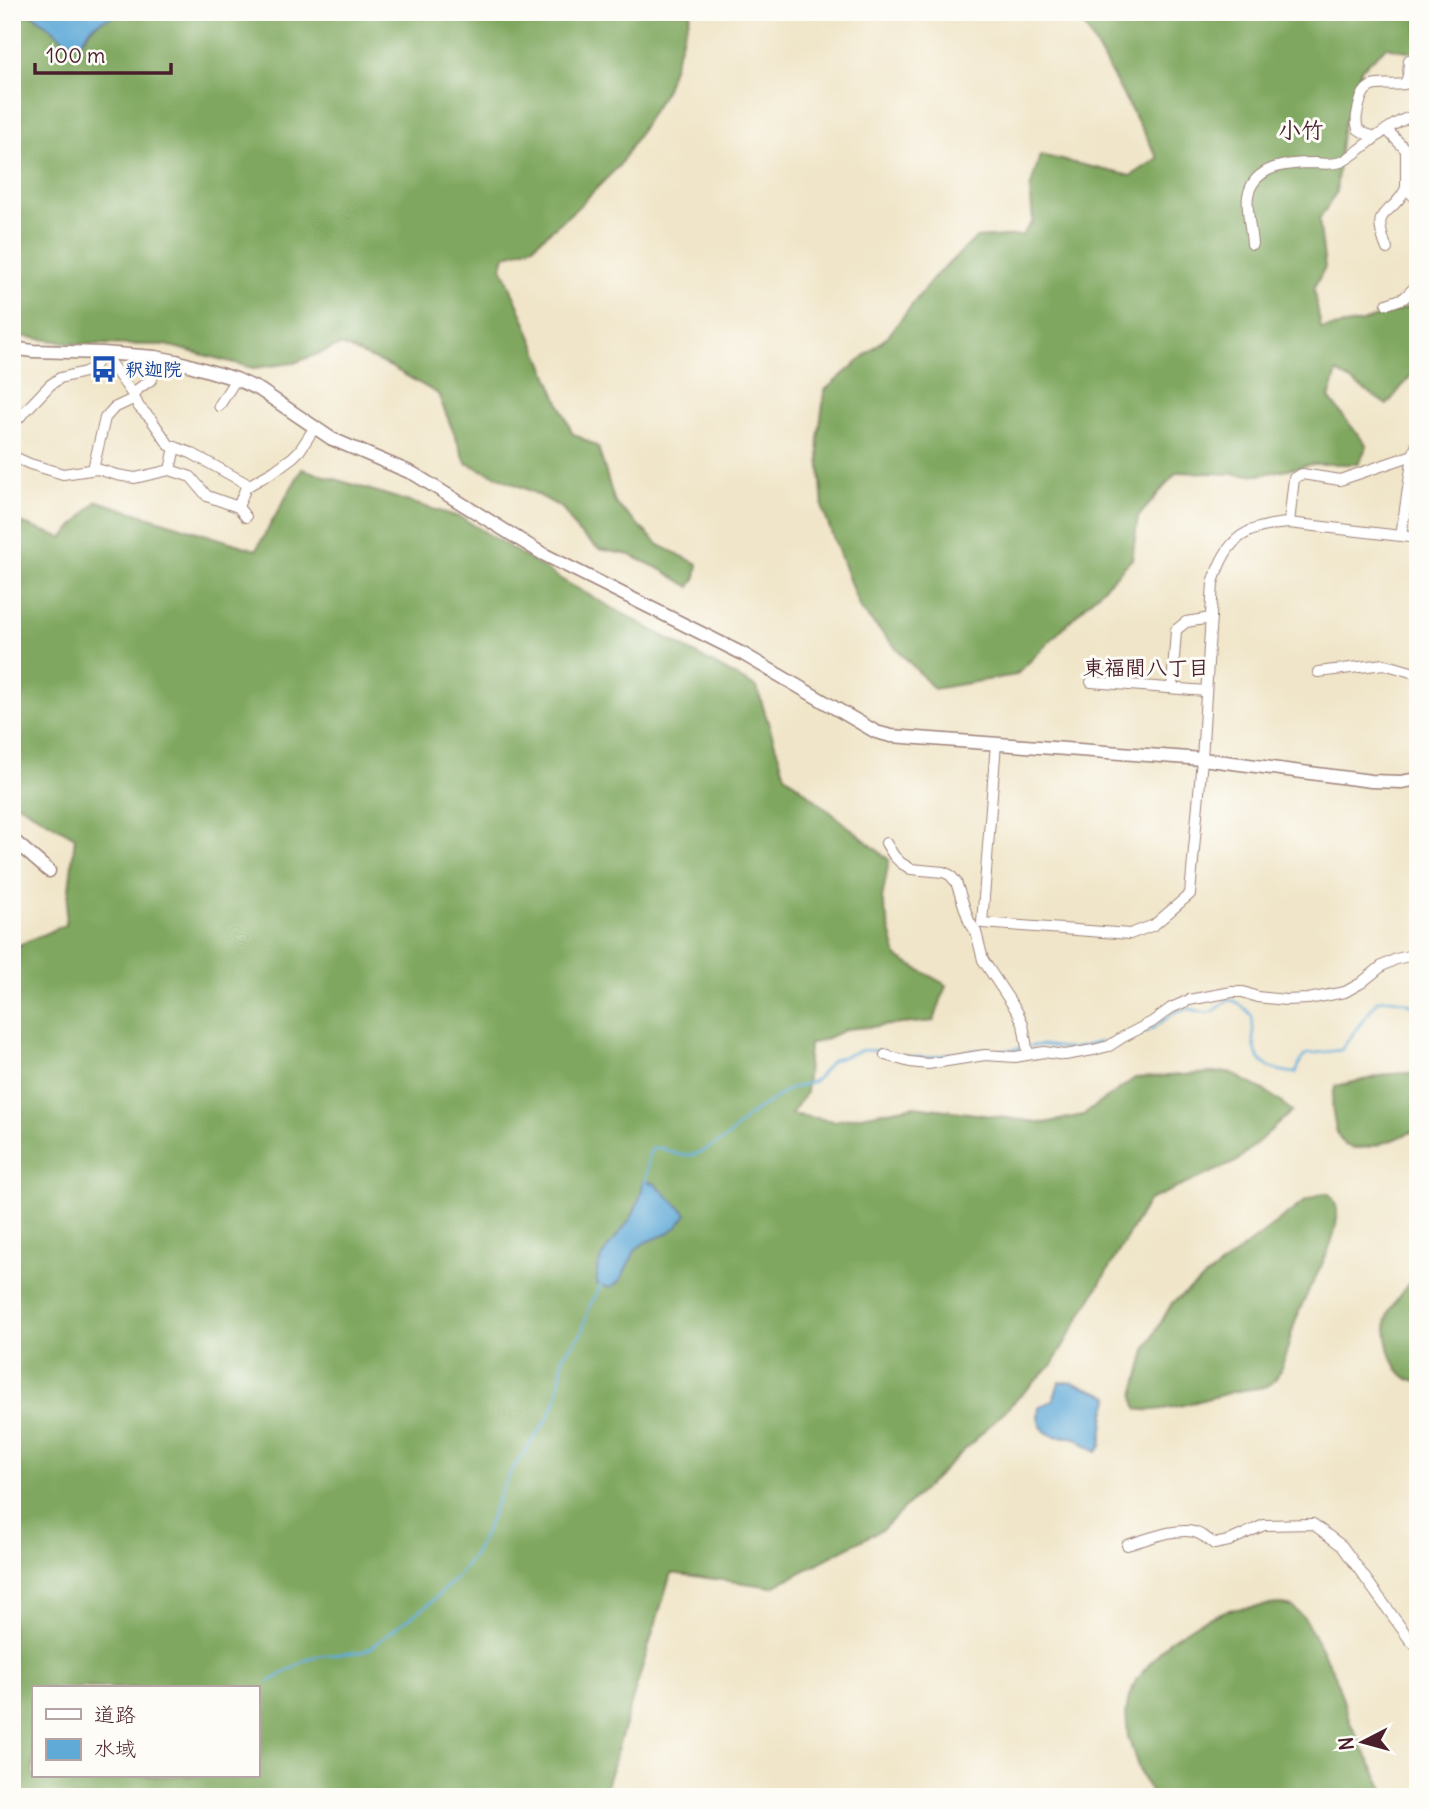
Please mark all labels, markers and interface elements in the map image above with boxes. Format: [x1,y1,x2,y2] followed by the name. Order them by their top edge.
[35,32,172,76] scale bar
[46,42,105,69] text: 100 m
[1278,115,1324,144] district label: 小竹
[89,354,119,384] bus stop icon: 釈迦院
[125,357,182,381] place label: 釈迦院
[1083,654,1209,681] district label: 東福間八丁目
[32,1686,259,1778] legend
[94,1701,136,1728] text: 道路
[1328,1708,1398,1778] north arrow
[94,1735,136,1762] text: 水域
[1333,1736,1359,1752] text: N

